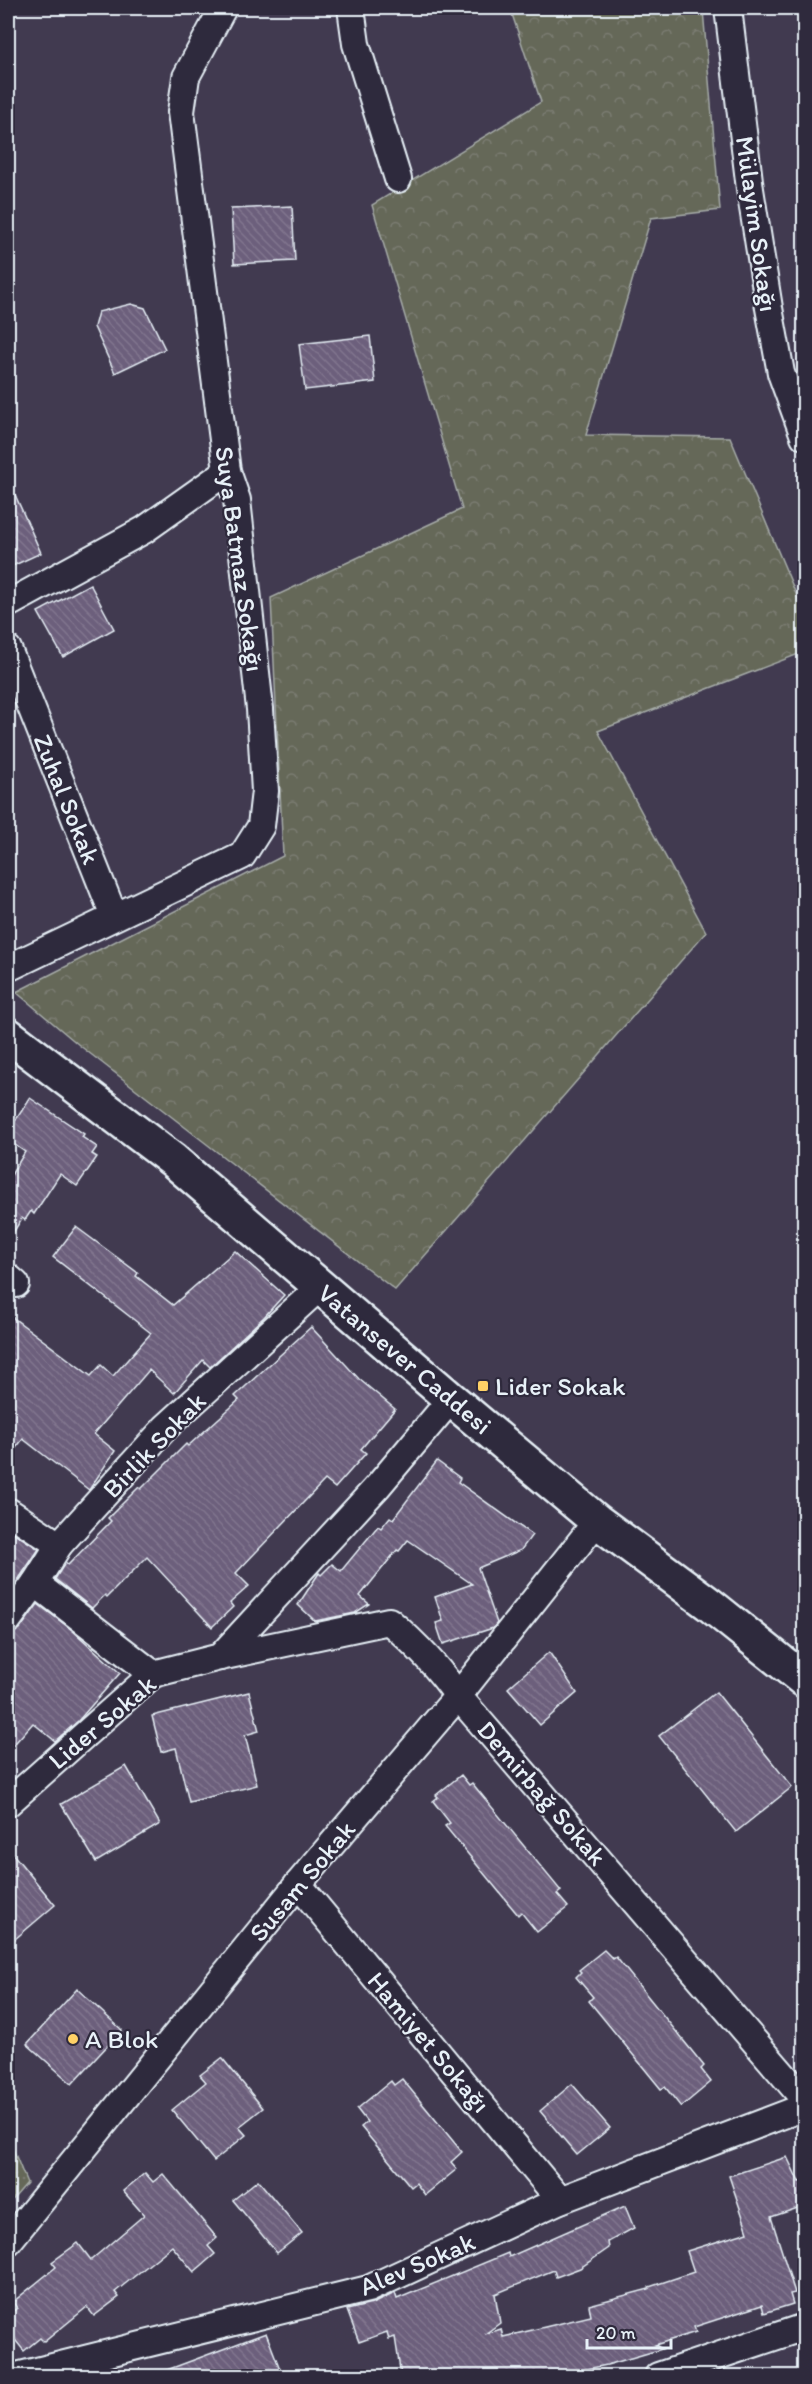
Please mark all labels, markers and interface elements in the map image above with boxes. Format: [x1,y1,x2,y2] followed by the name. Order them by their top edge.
[729,134,785,314] street label: Mülayim Sokağı
[208,444,272,674] street label: Suya Batmaz Sokağı
[26,729,108,869] street label: Zuhal Sokak
[312,1277,498,1441] street label: Vatansever Caddesi
[495,1370,626,1402] place label: Lider Sokak
[476,1379,490,1393] marker: Lider Sokak
[96,1385,212,1505] street label: Birlik Sokak
[42,1667,163,1776] street label: Lider Sokak
[470,1714,614,1872] street label: Demirbağ Sokak
[242,1813,362,1948] street label: Susam Sokak
[361,1965,497,2119] street label: Hamiyet Sokağı
[85,2023,158,2055] place label: A Blok
[66,2032,80,2046] marker: A Blok
[354,2225,480,2303] street label: Alev Sokak
[587,2312,671,2350] scale bar
[596,2322,636,2344] text: 20 m

